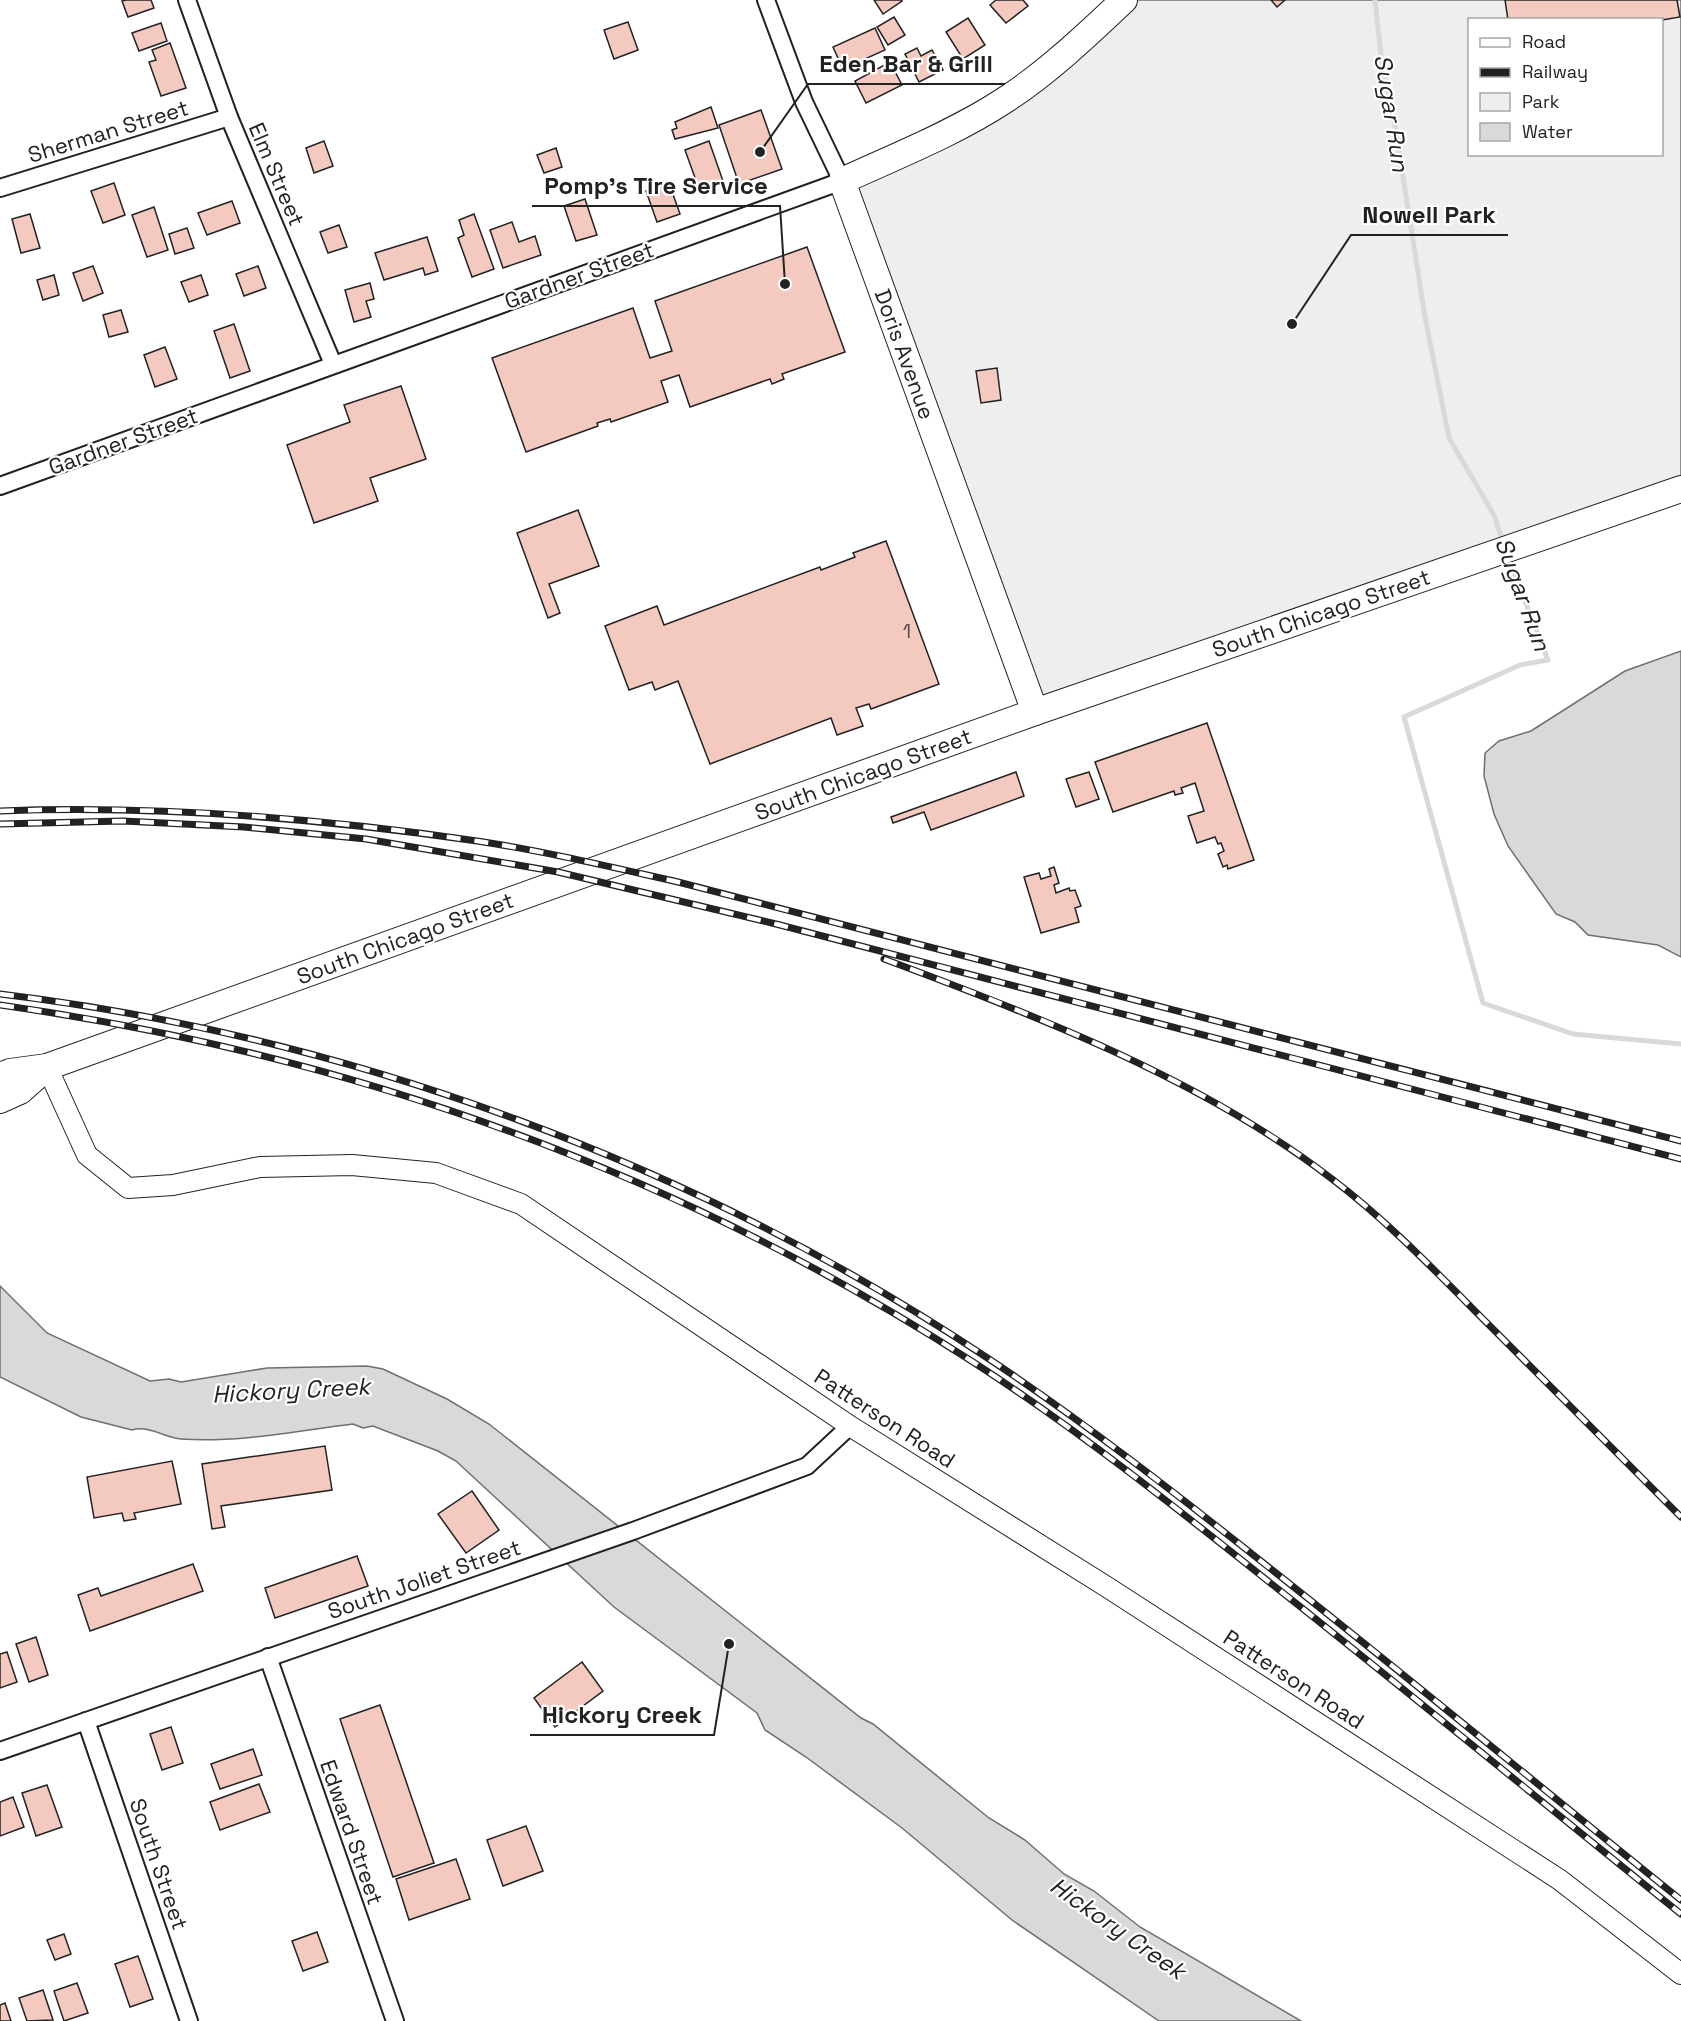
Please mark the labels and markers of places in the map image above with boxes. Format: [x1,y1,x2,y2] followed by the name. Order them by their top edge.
[808,42,1005,84] callout: Eden Bar & Grill
[532,164,780,206] callout: Pomp's Tire Service
[1351,193,1508,235] callout: Nowell Park
[530,1693,714,1735] callout: Hickory Creek

